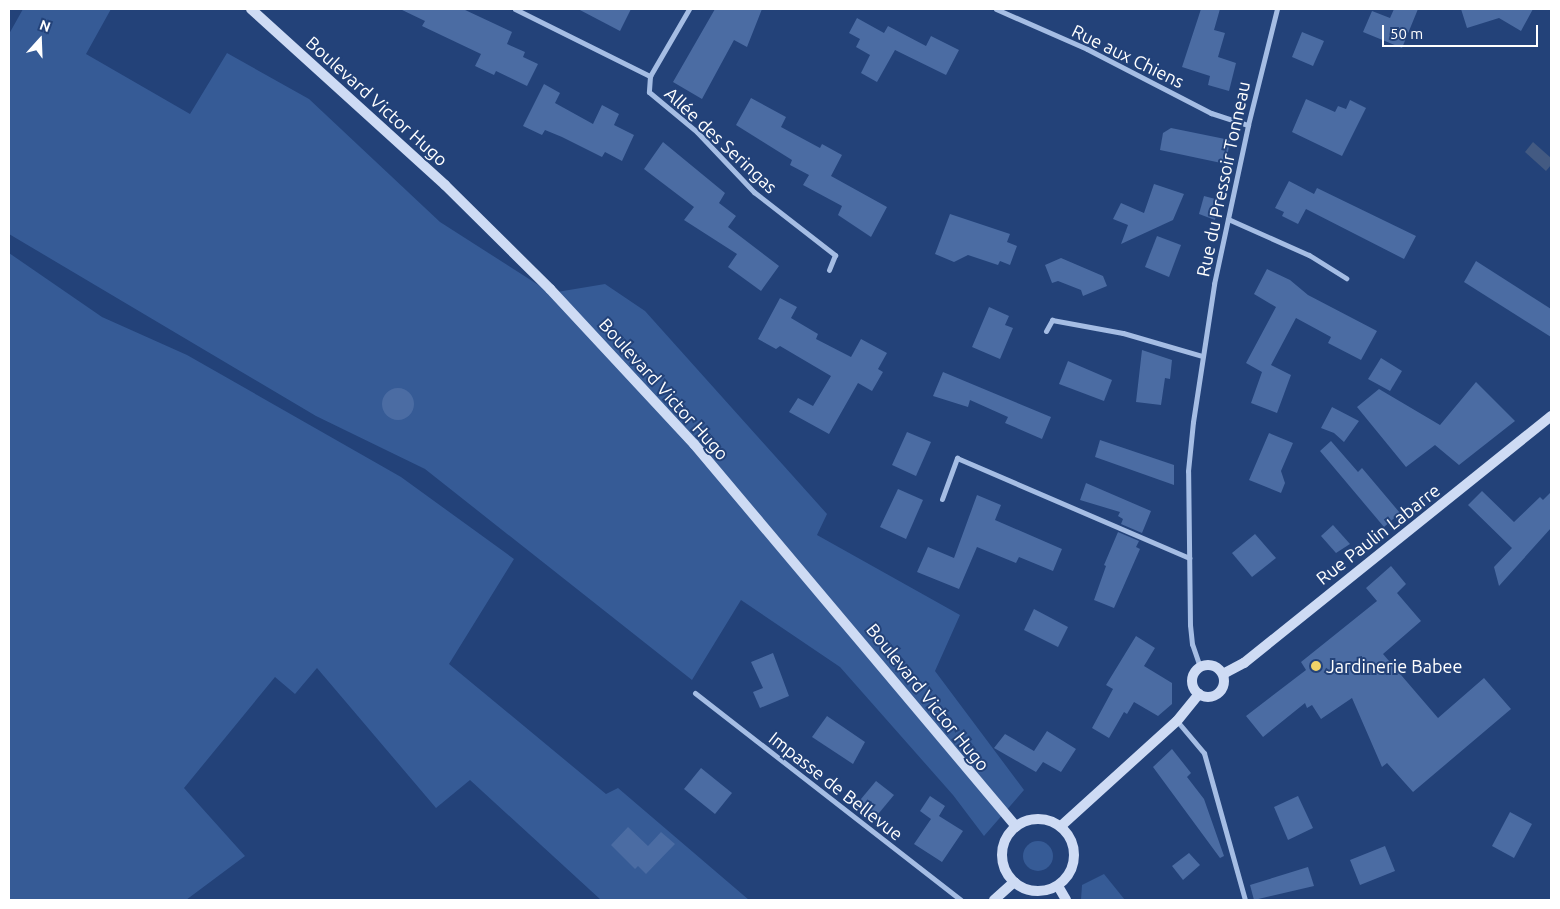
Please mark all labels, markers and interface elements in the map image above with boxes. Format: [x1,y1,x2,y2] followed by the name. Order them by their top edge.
[15,15,65,65] north arrow
[1385,15,1541,47] scale bar
[37,17,53,35] text: N
[1068,20,1188,92] street label: Rue aux Chiens
[1390,25,1423,42] text: 50 m
[302,32,452,170] street label: Boulevard Victor Hugo
[1192,79,1254,279] street label: Rue du Pressoir Tonneau
[660,82,782,198] street label: Allée des Seringas
[595,314,733,464] street label: Boulevard Victor Hugo
[1312,479,1444,589] street label: Rue Paulin Labarre
[862,619,994,775] street label: Boulevard Victor Hugo
[1326,655,1462,677] place label: Jardinerie Babee
[1310,660,1322,672] marker: Jardinerie Babee
[765,727,907,845] street label: Impasse de Bellevue

